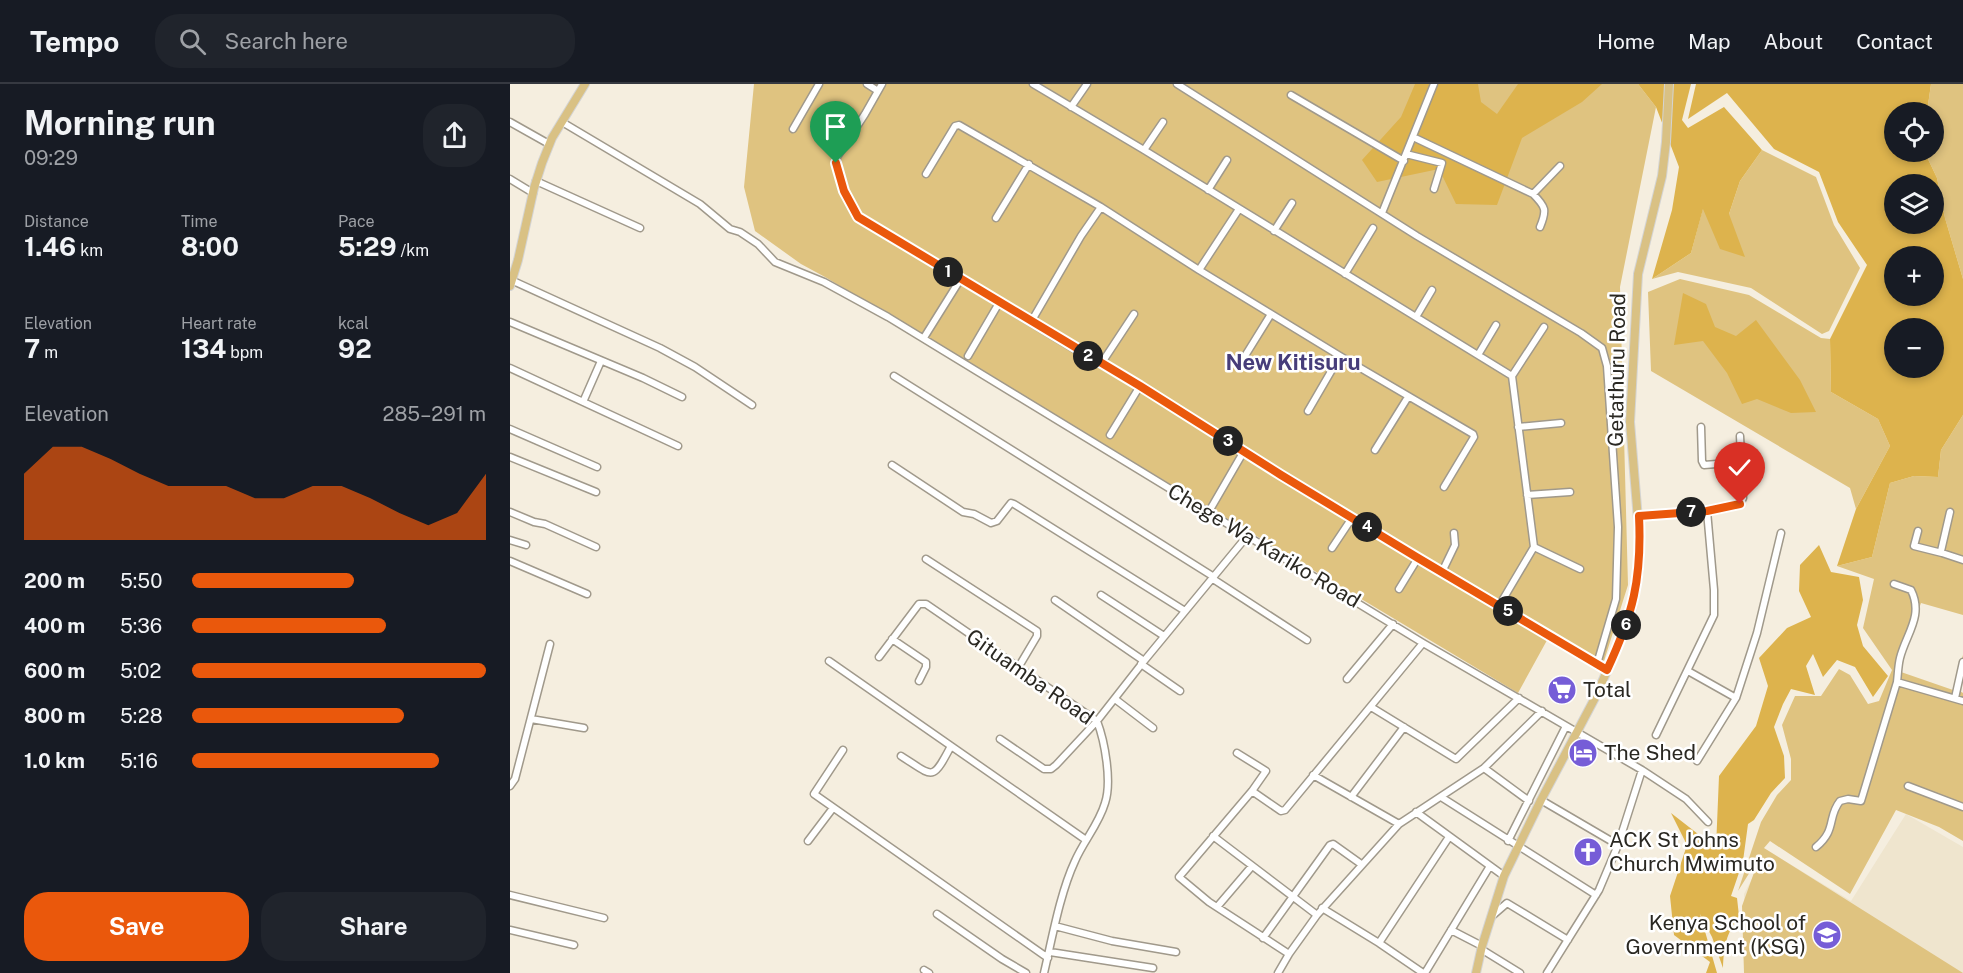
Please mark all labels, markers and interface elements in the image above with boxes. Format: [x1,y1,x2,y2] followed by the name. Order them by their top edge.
[155,14,575,68] search box
[30,25,119,58] text: Tempo
[176,25,209,58] icon: search
[224,28,348,54] text: Search here
[1597,29,1655,54] text: Home
[1688,29,1731,54] text: Map
[1764,29,1823,54] text: About
[1856,29,1933,54] text: Contact
[810,101,861,163] pin
[1884,102,1944,378] map controls
[1884,102,1944,162] button: locate
[24,104,216,142] text: Morning run
[423,104,486,167] button: share
[819,110,852,143] icon: arrive
[24,146,78,170] text: 09:29
[1884,174,1944,234] button: layers
[24,212,89,231] text: Distance
[181,212,217,231] text: Time
[338,212,375,231] text: Pace
[24,231,76,262] text: 1.46
[181,231,239,262] text: 8:00
[338,231,397,262] text: 5:29
[76,241,103,260] text: km
[397,241,429,260] text: /km
[1884,246,1944,306] button: +
[933,257,963,287] pin: 1
[945,262,951,281] text: 1
[1603,293,1630,447] street label: Getathuru Road
[24,314,92,333] text: Elevation
[181,314,257,333] text: Heart rate
[338,314,369,333] text: kcal
[1884,318,1944,378] button: −
[24,333,40,364] text: 7
[181,333,226,364] text: 134
[338,333,372,364] text: 92
[1073,341,1103,371] pin: 2
[40,343,58,362] text: m
[226,343,263,362] text: bpm
[1083,346,1093,365] text: 2
[1225,349,1361,375] district label: New Kitisuru
[24,402,109,426] text: Elevation
[383,402,486,426] text: 285–291 m
[1213,426,1243,456] pin: 3
[1223,431,1233,450] text: 3
[1714,442,1765,504] pin
[1723,451,1756,484] icon: check
[1163,478,1365,613] street label: Chege Wa Kariko Road
[1676,497,1706,527] pin: 7
[1686,502,1696,521] text: 7
[1352,512,1382,542] pin: 4
[1362,517,1372,536] text: 4
[24,569,85,593] text: 200 m
[120,569,162,593] text: 5:50
[1493,596,1523,626] pin: 5
[1503,601,1513,620] text: 5
[1611,610,1641,640] pin: 6
[24,614,85,638] text: 400 m
[120,614,162,638] text: 5:36
[1621,615,1631,634] text: 6
[962,623,1099,730] street label: Gituamba Road
[24,659,85,683] text: 600 m
[120,659,161,683] text: 5:02
[1546,674,1578,706] supermarket icon: Total
[1583,677,1631,702] place label: Total
[24,704,86,728] text: 800 m
[120,704,163,728] text: 5:28
[1567,737,1599,769] hotel icon: The Shed
[1604,740,1696,765] place label: The Shed
[24,749,85,773] text: 1.0 km
[120,749,158,773] text: 5:16
[1609,827,1775,876] place label: ACK St Johns Church Mwimuto
[1572,836,1604,868] church icon: ACK St Johns Church Mwimuto
[24,892,249,961] button: Save
[261,892,486,961] button: Share
[1626,910,1806,959] place label: Kenya School of Government (KSG)
[1811,919,1843,951] school or university icon: Kenya School of Government (KSG)

